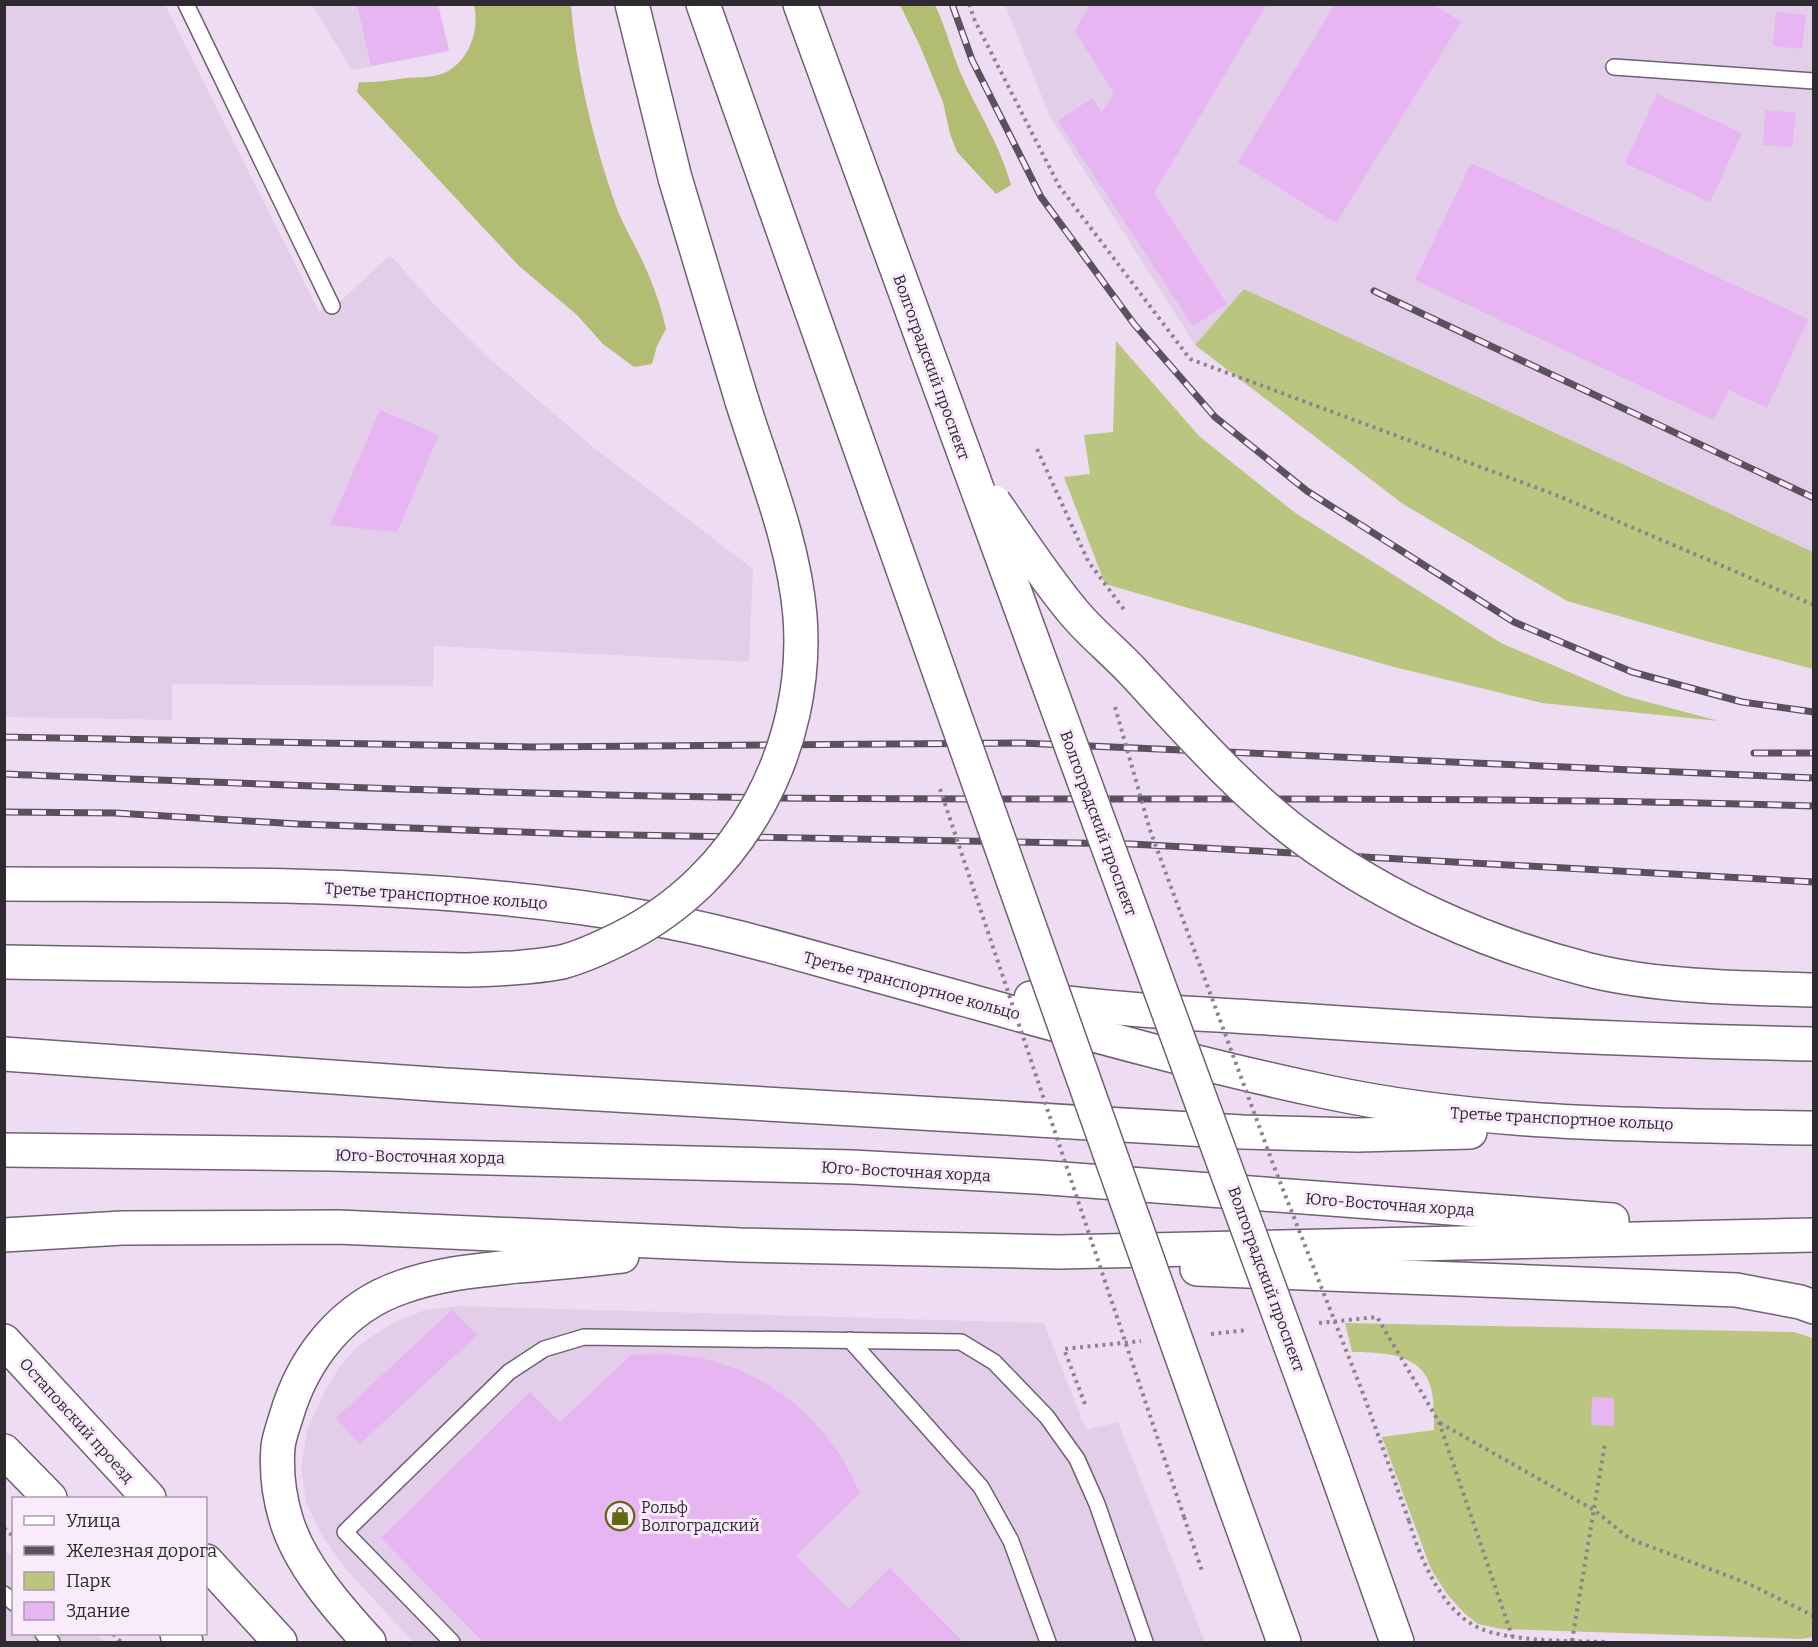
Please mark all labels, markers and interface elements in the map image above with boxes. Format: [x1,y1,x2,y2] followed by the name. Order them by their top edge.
[889,272,974,462] street label: Волгоградский проспект
[1056,728,1141,918] street label: Волгоградский проспект
[324,878,548,913] street label: Третье транспортное кольцо
[801,947,1022,1024] street label: Третье транспортное кольцо
[1450,1103,1674,1134] street label: Третье транспортное кольцо
[335,1146,505,1167] street label: Юго-Восточная хорда
[821,1158,991,1185] street label: Юго-Восточная хорда
[1224,1184,1309,1374] street label: Волгоградский проспект
[1305,1189,1476,1220] street label: Юго-Восточная хорда
[16,1354,138,1487] street label: Остаповский проезд
[12,1497,207,1635] legend
[641,1498,760,1535] place label: Рольф Волгоградский
[604,1500,636,1532] shop icon: Рольф Волгоградский
[66,1510,121,1532] text: Улица
[66,1540,217,1562] text: Железная дорога
[66,1570,111,1592] text: Парк
[66,1600,130,1622] text: Здание

